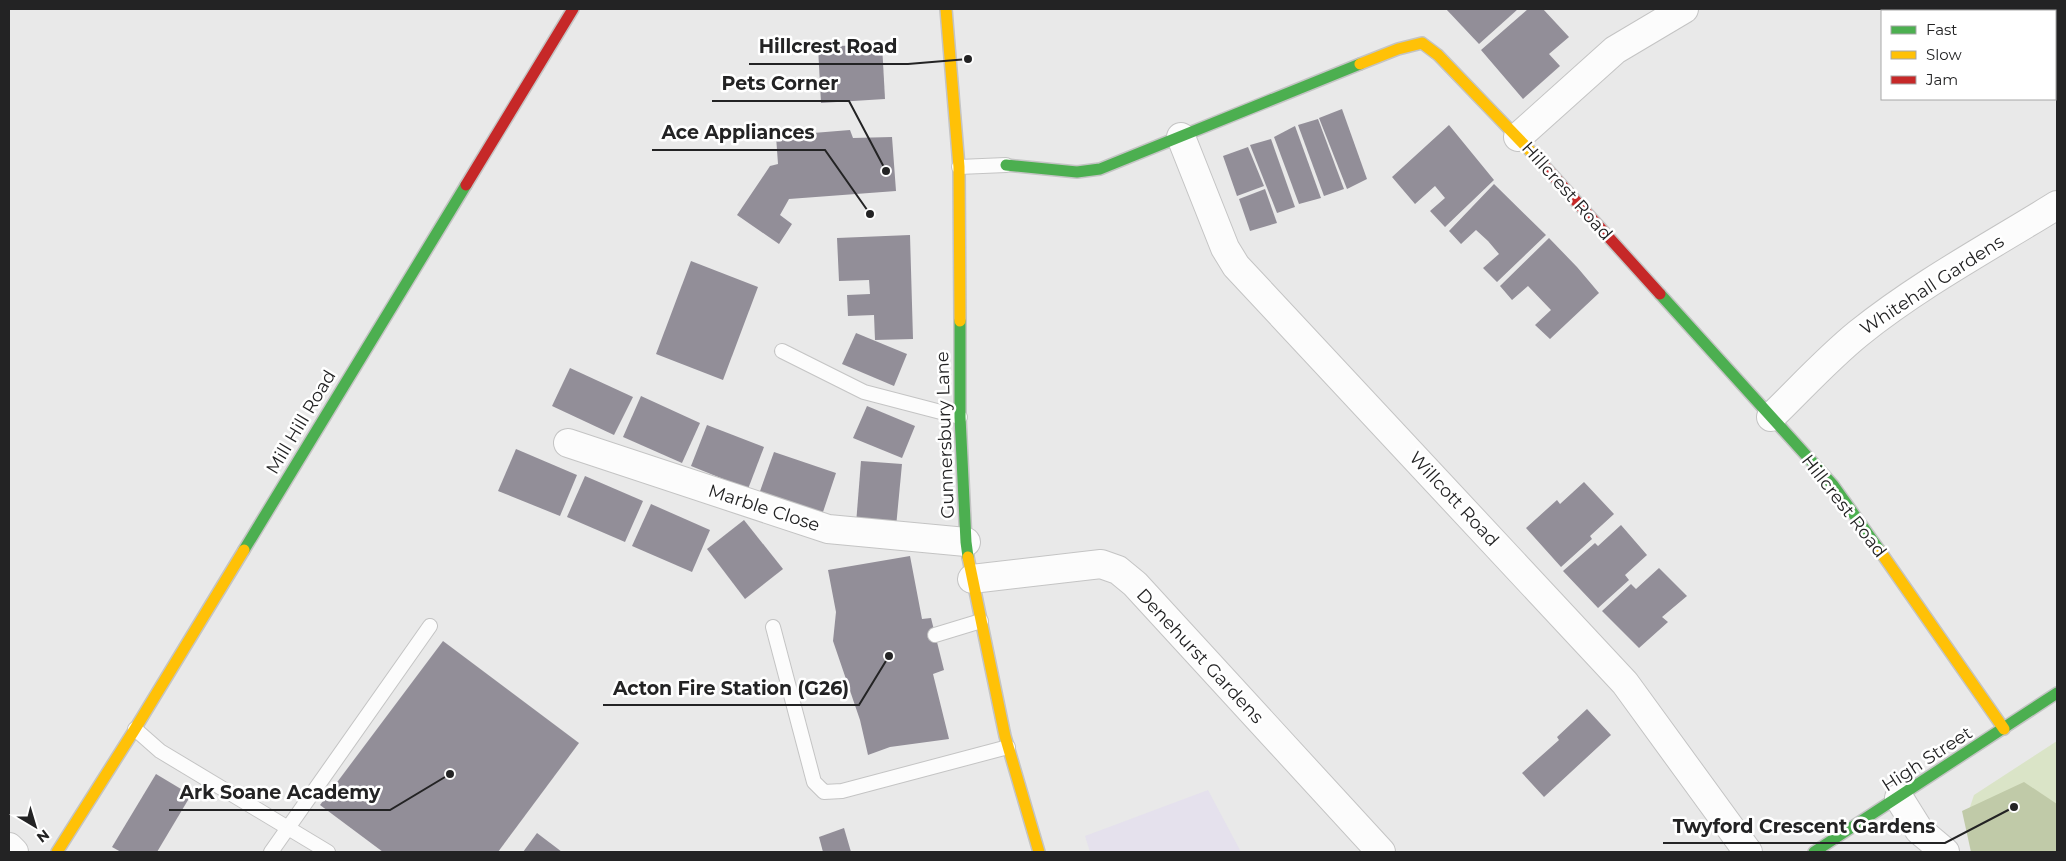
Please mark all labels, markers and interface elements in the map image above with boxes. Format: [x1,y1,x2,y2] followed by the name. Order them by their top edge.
[1881,10,2056,100] legend
[1926,20,1957,39] text: Fast
[749,30,908,64] callout: Hillcrest Road
[759,35,897,58] text: Hillcrest Road
[1926,45,1962,64] text: Slow
[712,67,849,101] callout: Pets Corner
[1925,70,1958,89] text: Jam
[722,72,838,95] text: Pets Corner
[652,116,825,150] callout: Ace Appliances
[660,121,815,144] text: Ace Appliances
[1517,137,1617,245] street label: Hillcrest Road
[1856,230,2008,340] street label: Whitehall Gardens
[931,351,959,519] street label: Gunnersbury Lane
[261,366,341,478] street label: Mill Hill Road
[1404,447,1504,551] street label: Willcott Road
[1797,450,1891,562] street label: Hillcrest Road
[705,480,823,536] street label: Marble Close
[1132,584,1268,728] street label: Denehurst Gardens
[603,671,859,705] callout: Acton Fire Station (G26)
[612,677,849,700] text: Acton Fire Station (G26)
[1878,722,1976,796] street label: High Street
[169,776,390,810] callout: Ark Soane Academy
[179,781,381,804] text: Ark Soane Academy
[10,801,60,851] north arrow
[1663,809,1945,843] callout: Twyford Crescent Gardens
[1673,815,1935,838] text: Twyford Crescent Gardens
[33,826,53,847] text: N

